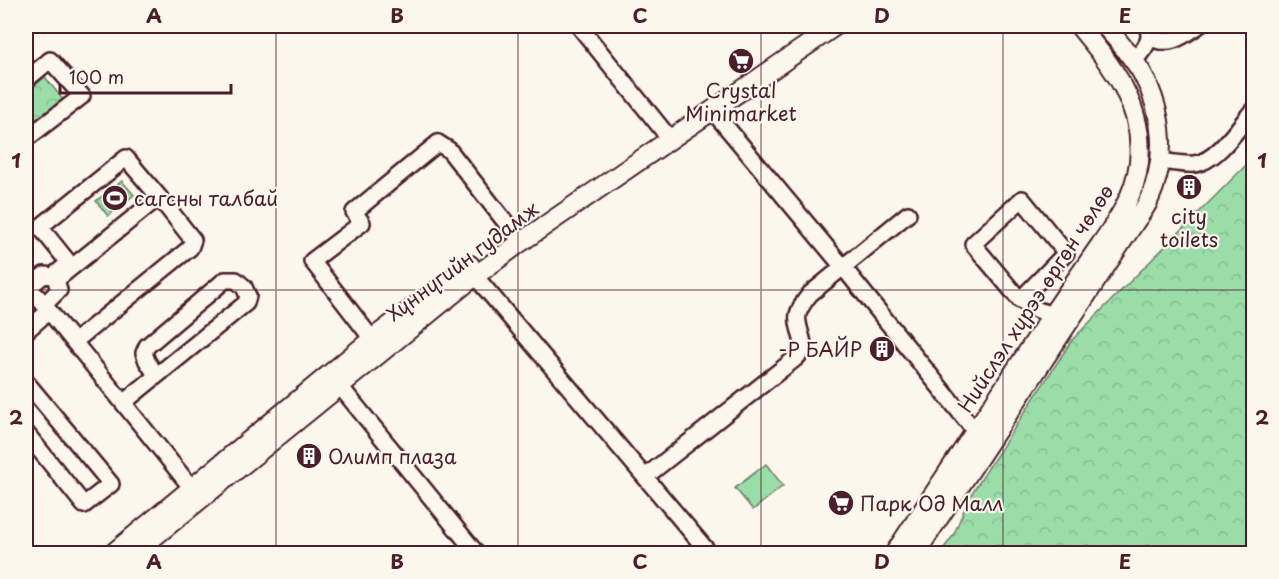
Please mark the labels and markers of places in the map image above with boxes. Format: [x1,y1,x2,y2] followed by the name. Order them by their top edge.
[726,46,756,76] supermarket icon: Crystal Minimarket
[685,75,797,128] place label: Crystal Minimarket
[1174,172,1204,202] building icon: city toilets
[100,183,130,213] sports icon: сагсны талбай
[134,183,278,213] place label: сагсны талбай
[1160,201,1218,254] place label: city toilets
[778,334,862,364] place label: -Р БАЙР
[867,334,897,364] building icon: -Р БАЙР
[294,441,324,471] building icon: Олимп плаза
[328,441,457,471] place label: Олимп плаза
[826,488,856,518] supermarket icon: Парк Од Малл
[860,488,1003,518] place label: Парк Од Малл

